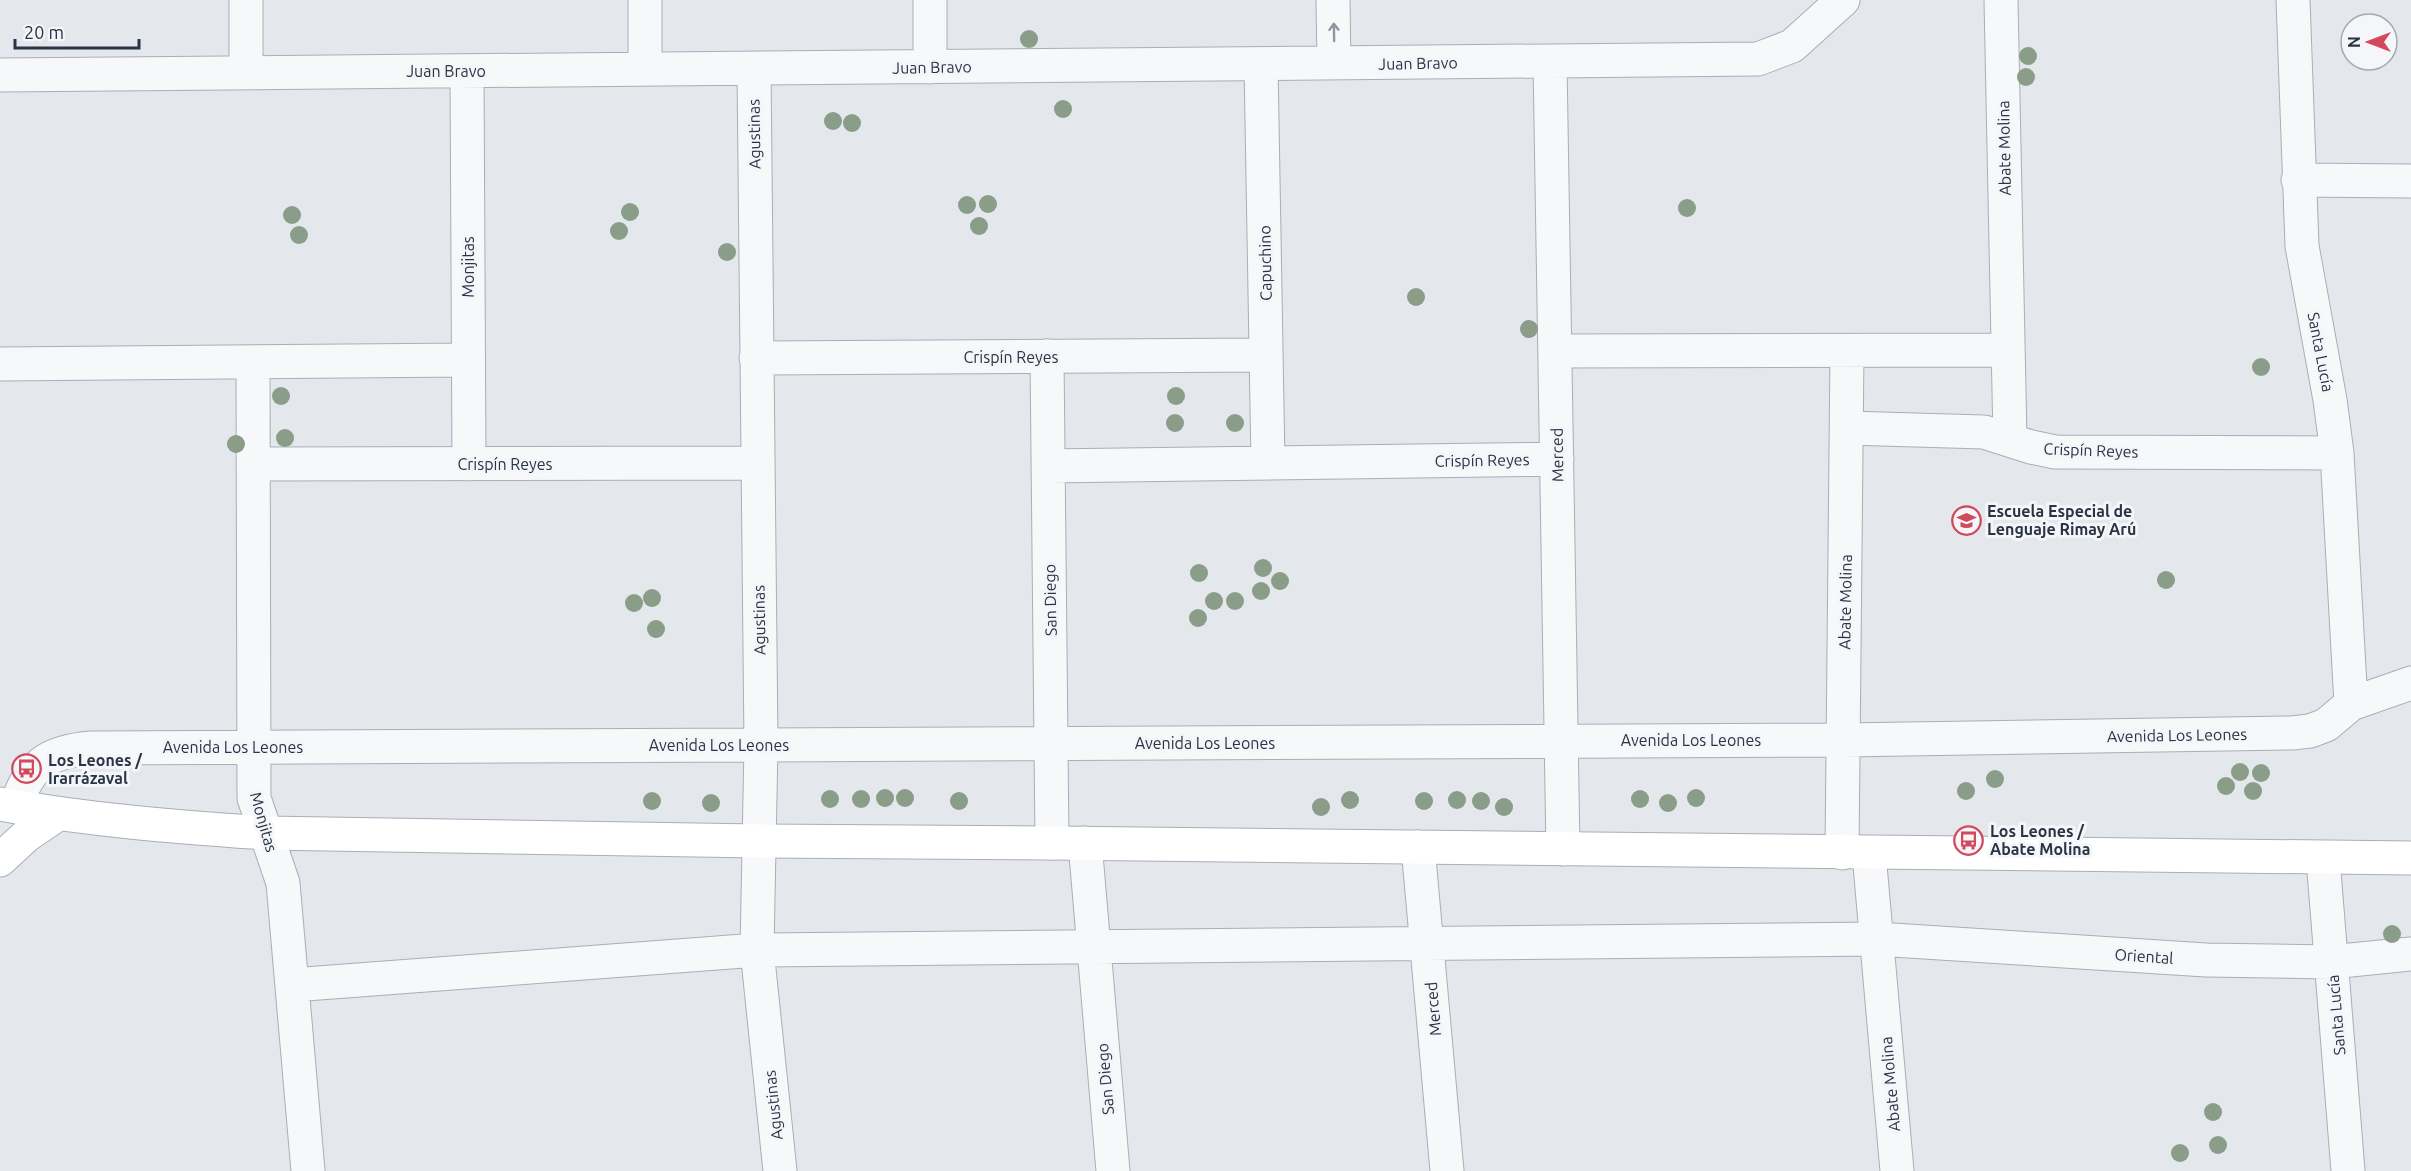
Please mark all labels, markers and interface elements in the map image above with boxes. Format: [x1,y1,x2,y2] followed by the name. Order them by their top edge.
[15,12,140,50] scale bar
[2339,12,2399,72] north arrow
[24,22,64,42] text: 20 m
[1328,22,1339,42] one-way arrow
[2345,36,2363,48] text: N
[1378,53,1458,73] street label: Juan Bravo
[892,57,972,77] street label: Juan Bravo
[406,62,486,80] street label: Juan Bravo
[744,99,764,169] street label: Agustinas
[1994,100,2014,196] street label: Abate Molina
[1255,225,1275,301] street label: Capuchino
[459,236,477,298] street label: Monjitas
[2304,311,2338,393] street label: Santa Lucía
[964,348,1059,366] street label: Crispín Reyes
[1548,428,1566,482] street label: Merced
[2043,439,2139,461] street label: Crispín Reyes
[1434,450,1530,470] street label: Crispín Reyes
[458,455,553,473] street label: Crispín Reyes
[1987,502,2136,538] place label: Escuela Especial de Lenguaje Rimay Arú
[1950,504,1982,536] school or university icon: Escuela Especial de Lenguaje Rimay Arú
[1835,554,1855,650] street label: Abate Molina
[1040,564,1060,636] street label: San Diego
[749,585,769,655] street label: Agustinas
[2107,725,2247,745] street label: Avenida Los Leones
[1621,731,1761,749] street label: Avenida Los Leones
[1135,734,1275,752] street label: Avenida Los Leones
[649,736,789,754] street label: Avenida Los Leones
[163,738,303,756] street label: Avenida Los Leones
[48,751,143,787] place label: Los Leones / Irarrázaval
[11,753,43,785] bus stop icon: Los Leones / Irarrázaval
[247,790,281,854] street label: Monjitas
[1990,822,2090,858] place label: Los Leones / Abate Molina
[1953,824,1985,856] bus stop icon: Los Leones / Abate Molina
[2114,945,2174,967] street label: Oriental
[2324,974,2348,1056] street label: Santa Lucía
[1422,981,1444,1037] street label: Merced
[1877,1036,1903,1132] street label: Abate Molina
[1093,1042,1117,1116] street label: San Diego
[760,1069,786,1141] street label: Agustinas

